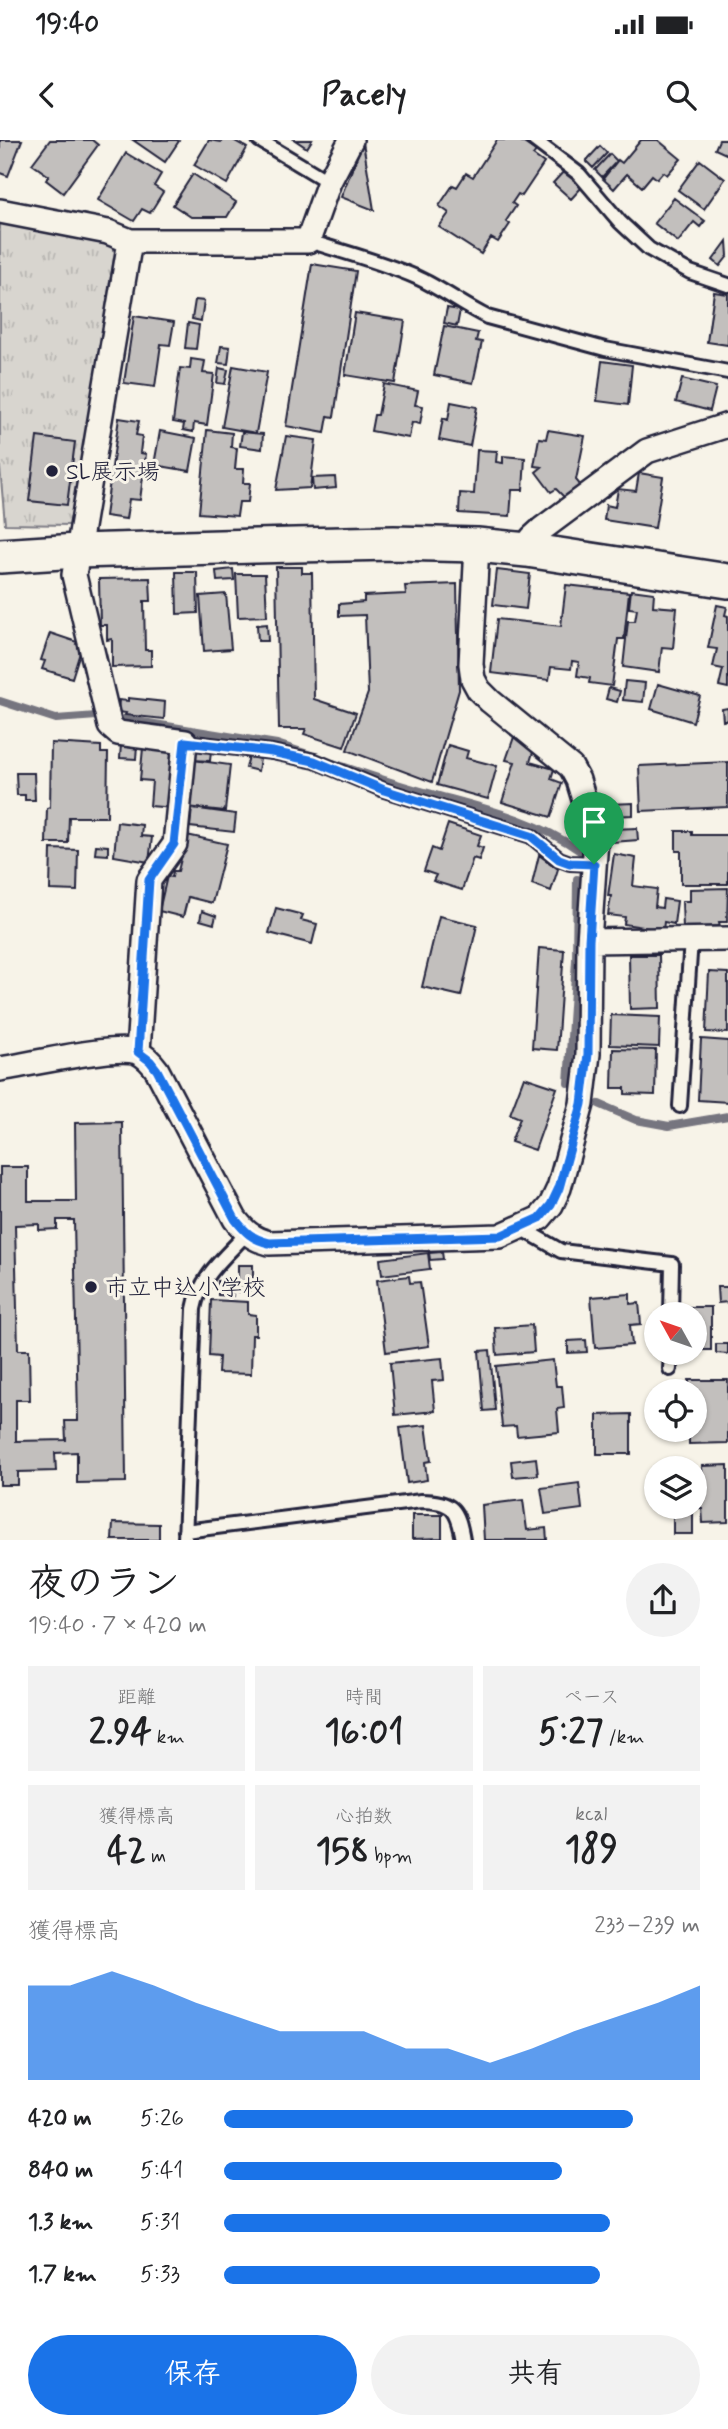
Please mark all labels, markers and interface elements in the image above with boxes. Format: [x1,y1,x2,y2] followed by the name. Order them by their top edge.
[35,8,99,42] text: 19:40
[321,74,407,116] text: Pacely
[28,76,66,114] icon: back
[662,76,700,114] icon: search
[66,458,160,488] place label: SL展示場
[44,463,60,479] marker: SL展示場
[564,792,624,864] pin
[575,803,613,841] icon: arrive
[105,1274,266,1304] place label: 市立中込小学校
[83,1279,99,1295] marker: 市立中込小学校
[644,1302,707,1365] north arrow
[644,1302,707,1519] map controls
[644,1379,707,1442] button: locate
[644,1456,707,1519] button: layers
[28,1560,180,1609] text: 夜のラン
[626,1563,700,1637] button: share
[28,1611,207,1641] text: 19:40 · 7 × 420 m
[118,1685,156,1710] text: 距離
[345,1685,383,1710] text: 時間
[563,1685,619,1710] text: ペース
[89,1710,152,1756] text: 2.94
[325,1710,403,1756] text: 16:01
[538,1710,603,1756] text: 5:27
[152,1725,185,1750] text: km
[603,1725,644,1750] text: /km
[575,1802,607,1827] text: kcal
[99,1804,175,1829] text: 獲得標高
[335,1804,393,1829] text: 心拍数
[565,1827,618,1873] text: 189
[107,1829,146,1875] text: 42
[316,1829,369,1875] text: 158
[146,1844,166,1869] text: m
[369,1844,412,1869] text: bpm
[594,1911,700,1941] text: 233–239 m
[28,1917,120,1947] text: 獲得標高
[28,2104,92,2134] text: 420 m
[140,2104,184,2134] text: 5:26
[28,2156,93,2186] text: 840 m
[140,2156,183,2186] text: 5:41
[28,2208,93,2238] text: 1.3 km
[140,2208,180,2238] text: 5:31
[28,2260,97,2290] text: 1.7 km
[140,2260,180,2290] text: 5:33
[28,2335,357,2415] button: 保存
[371,2335,700,2415] button: 共有

